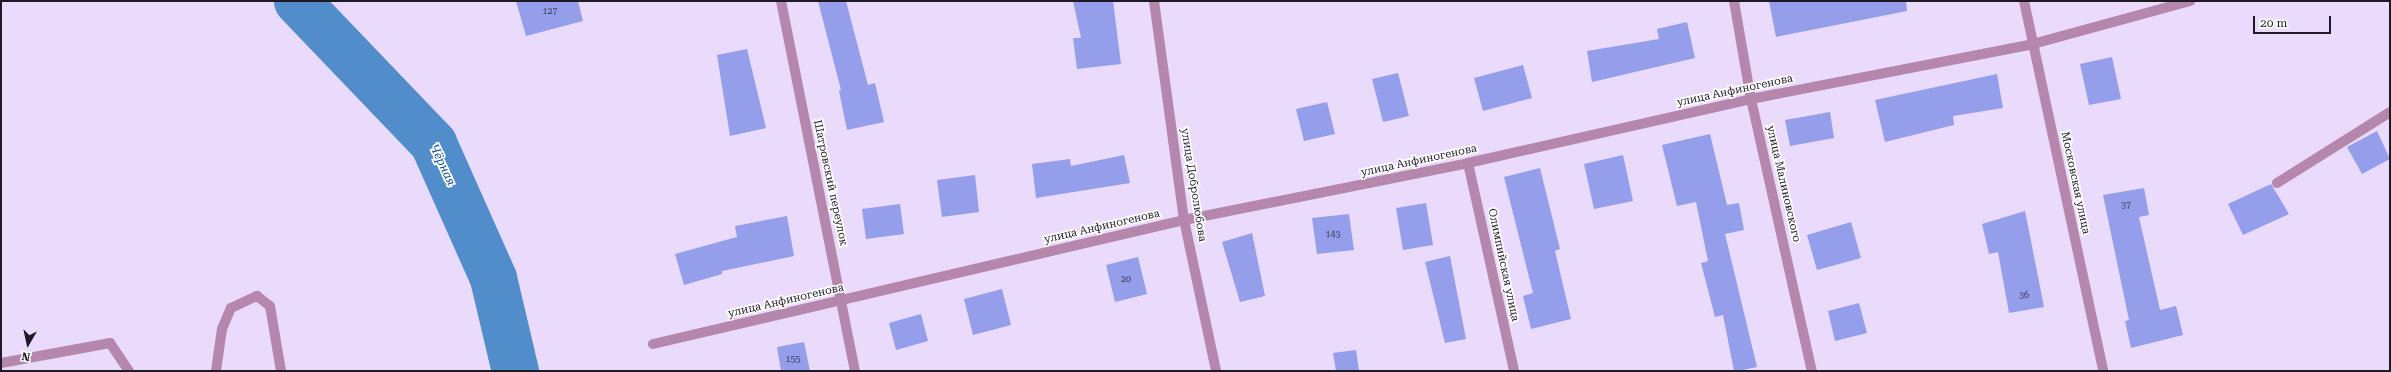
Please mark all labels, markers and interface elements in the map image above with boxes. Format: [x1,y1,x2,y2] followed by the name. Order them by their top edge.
[542,6,558,16] house number: 127
[2255,8,2333,34] scale bar
[2260,16,2287,30] text: 20 m
[1676,72,1794,110] street label: улица Анфиногенова
[810,119,850,247] street label: Шатровский переулок
[1763,124,1803,244] street label: улица Малиновского
[1178,127,1208,243] street label: улица Добролюбова
[2058,131,2092,235] street label: Московская улица
[426,142,458,188] water label: Чёрная
[1360,142,1478,180] street label: улица Анфиногенова
[2121,200,2131,210] house number: 37
[1043,207,1161,247] street label: улица Анфиногенова
[1485,207,1521,323] street label: Олимпийская улица
[1325,229,1341,239] house number: 143
[1121,274,1131,284] house number: 20
[727,281,845,321] street label: улица Анфиногенова
[2019,290,2029,300] house number: 36
[8,324,48,364] north arrow
[21,349,31,363] text: N
[785,354,801,364] house number: 155

